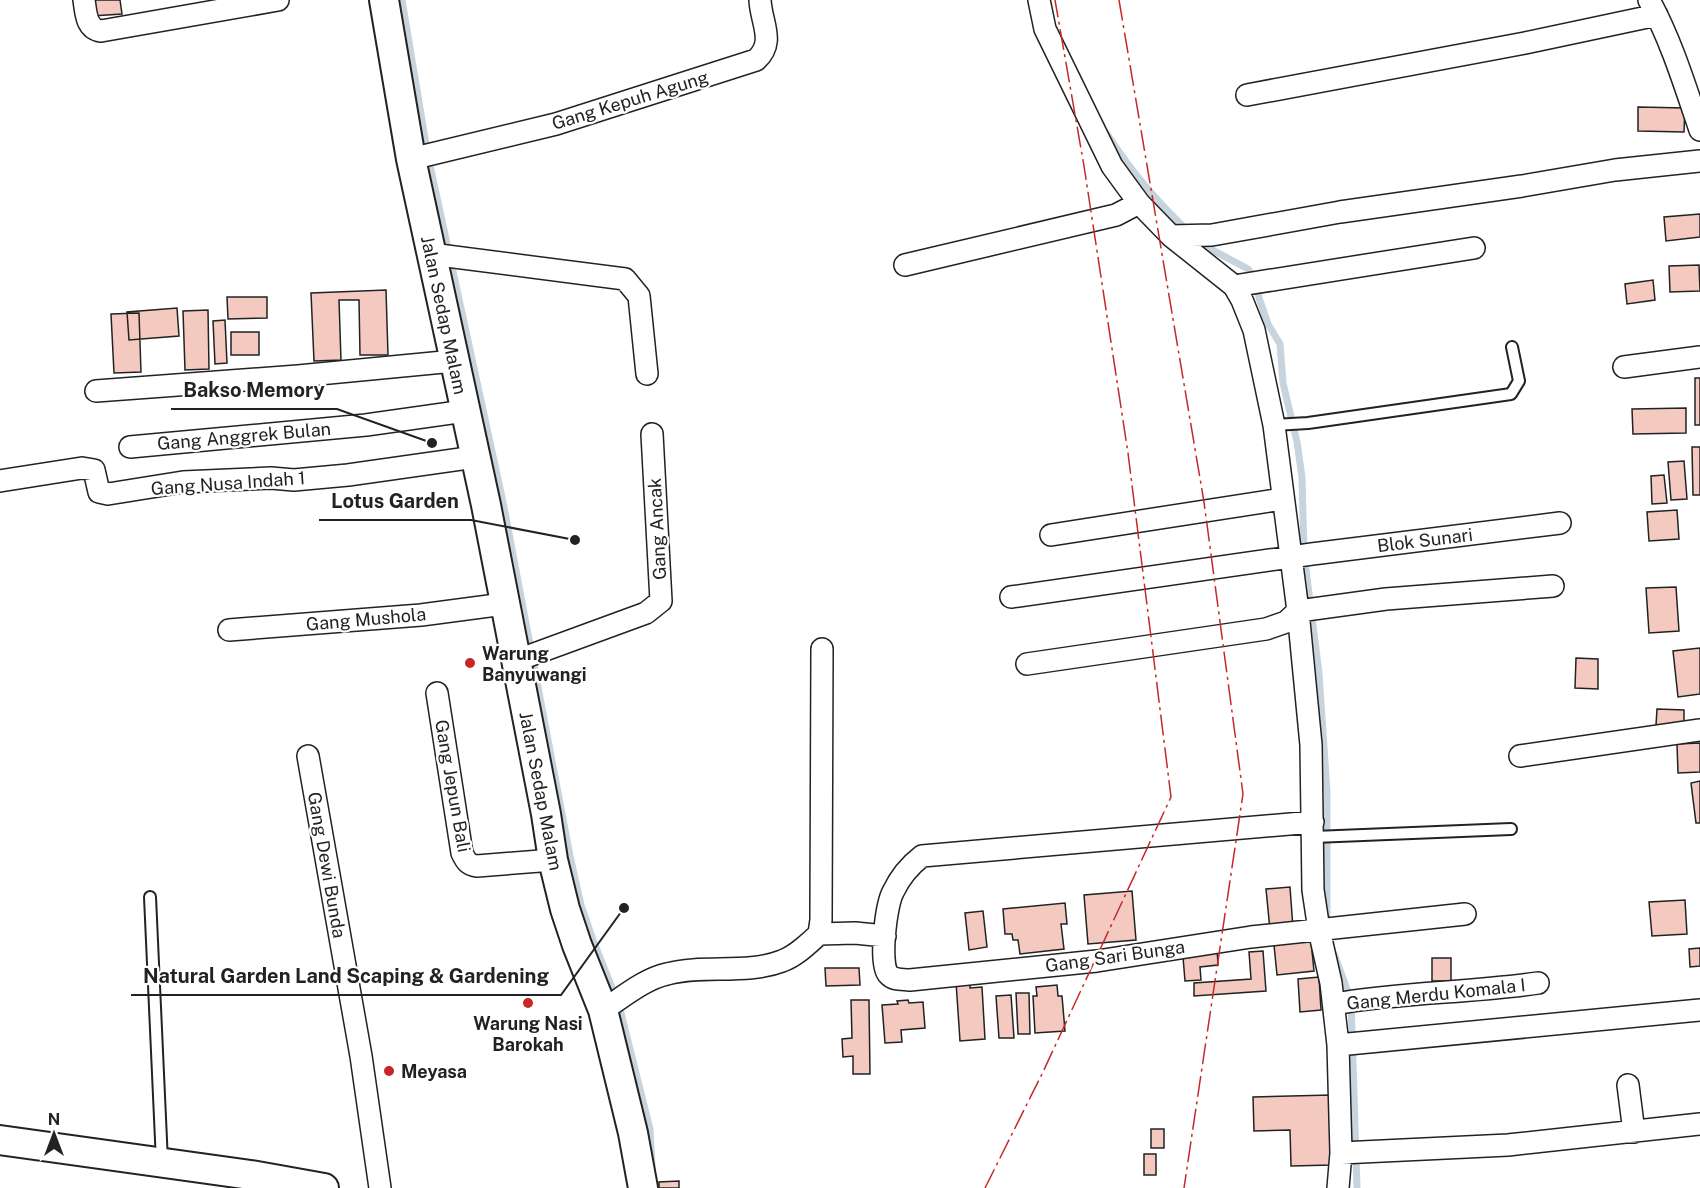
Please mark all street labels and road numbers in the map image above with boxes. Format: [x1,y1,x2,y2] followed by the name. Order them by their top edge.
[549,66,711,134] street label: Gang Kepuh Agung
[417,234,471,396] street label: Jalan Sedap Malam
[156,418,332,454] street label: Gang Anggrek Bulan
[150,467,306,499] street label: Gang Nusa Indah 1
[644,478,670,580] street label: Gang Ancak
[1376,524,1474,556] street label: Blok Sunari
[305,603,427,635] street label: Gang Mushola
[515,710,567,872] street label: Jalan Sedap Malam
[431,718,475,854] street label: Gang Jepun Bali
[304,790,350,940] street label: Gang Dewi Bunda
[1044,936,1186,976] street label: Gang Sari Bunga
[1345,974,1527,1014] street label: Gang Merdu Komala I

